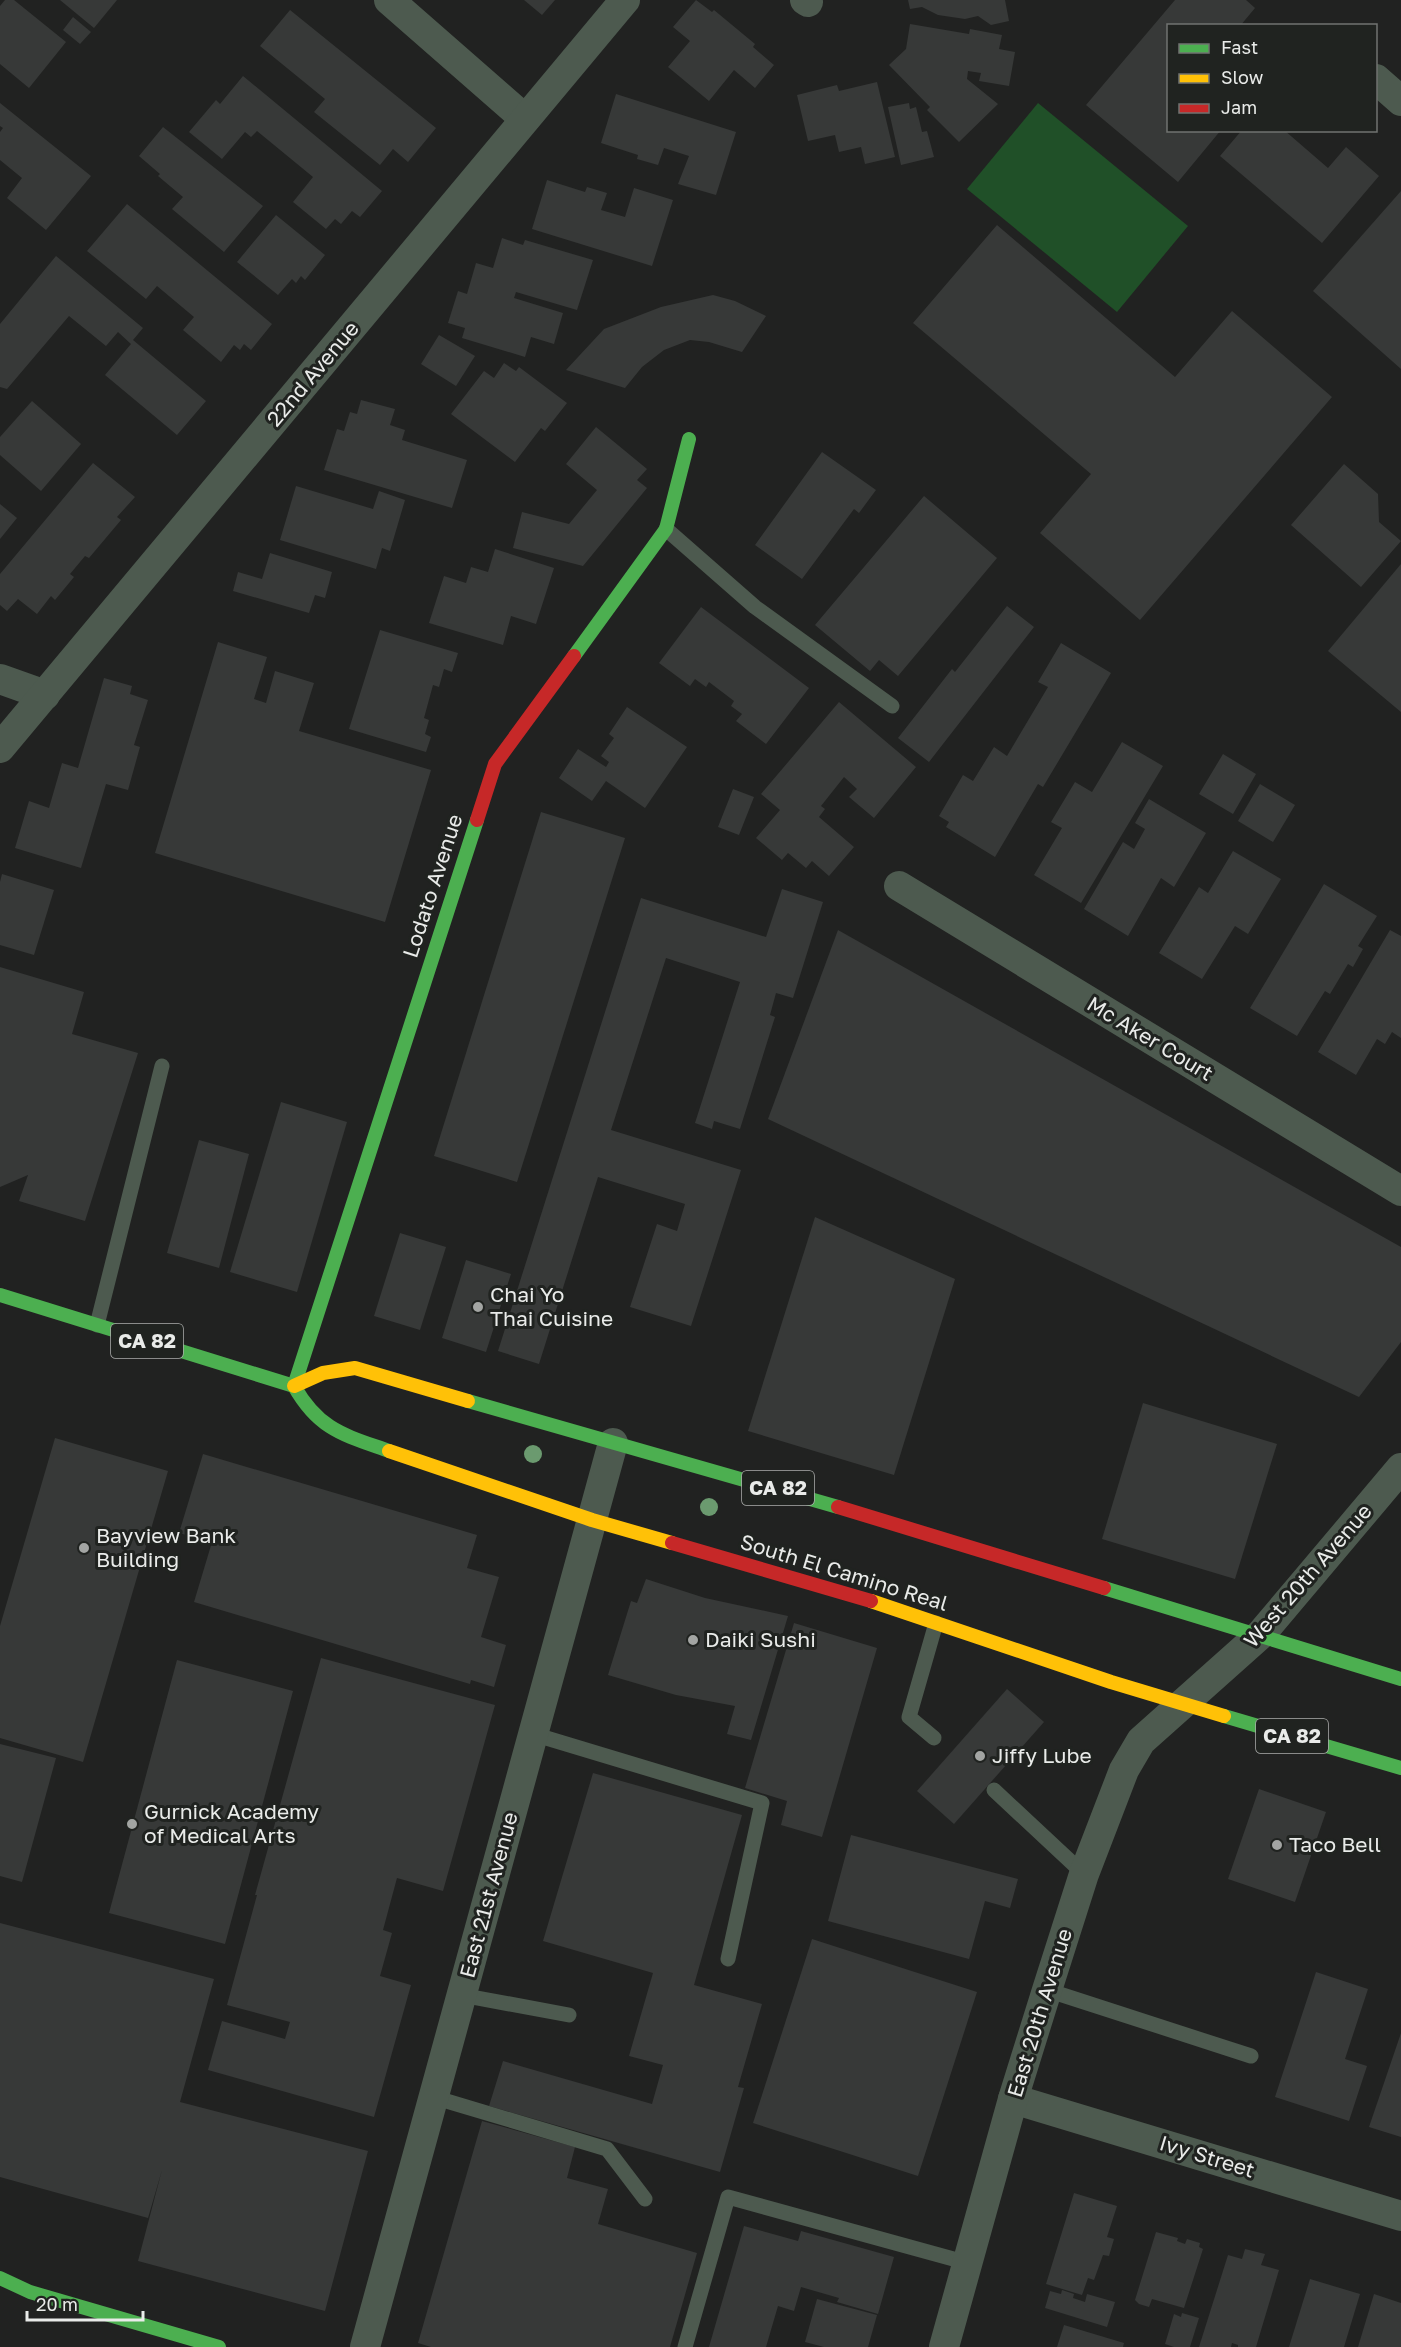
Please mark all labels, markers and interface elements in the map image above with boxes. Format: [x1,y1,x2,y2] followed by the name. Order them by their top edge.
[1167,24,1377,132] legend
[1221,36,1258,58] text: Fast
[1221,66,1264,88] text: Slow
[1221,96,1257,118] text: Jam
[261,315,364,431] street label: 22nd Avenue
[397,811,467,961] street label: Lodato Avenue
[1083,990,1218,1086] street label: Mc Aker Court
[490,1281,613,1331] place label: Chai Yo Thai Cuisine
[471,1300,485,1314] marker: Chai Yo Thai Cuisine
[111,1324,183,1358] road number: CA 82
[742,1471,814,1505] road number: CA 82
[1238,1498,1377,1653] street label: West 20th Avenue
[96,1522,236,1572] place label: Bayview Bank Building
[737,1528,951,1616] street label: South El Camino Real
[77,1541,91,1555] marker: Bayview Bank Building
[705,1626,816,1652] place label: Daiki Sushi
[686,1633,700,1647] marker: Daiki Sushi
[1256,1719,1328,1753] road number: CA 82
[992,1742,1092,1768] place label: Jiffy Lube
[973,1749,987,1763] marker: Jiffy Lube
[144,1798,319,1848] place label: Gurnick Academy of Medical Arts
[453,1809,523,1980] street label: East 21st Avenue
[125,1817,139,1831] marker: Gurnick Academy of Medical Arts
[1289,1831,1381,1857] place label: Taco Bell
[1270,1838,1284,1852] marker: Taco Bell
[1001,1925,1077,2100] street label: East 20th Avenue
[1157,2129,1258,2183] street label: Ivy Street
[27,2284,142,2322] scale bar
[36,2293,78,2315] text: 20 m

